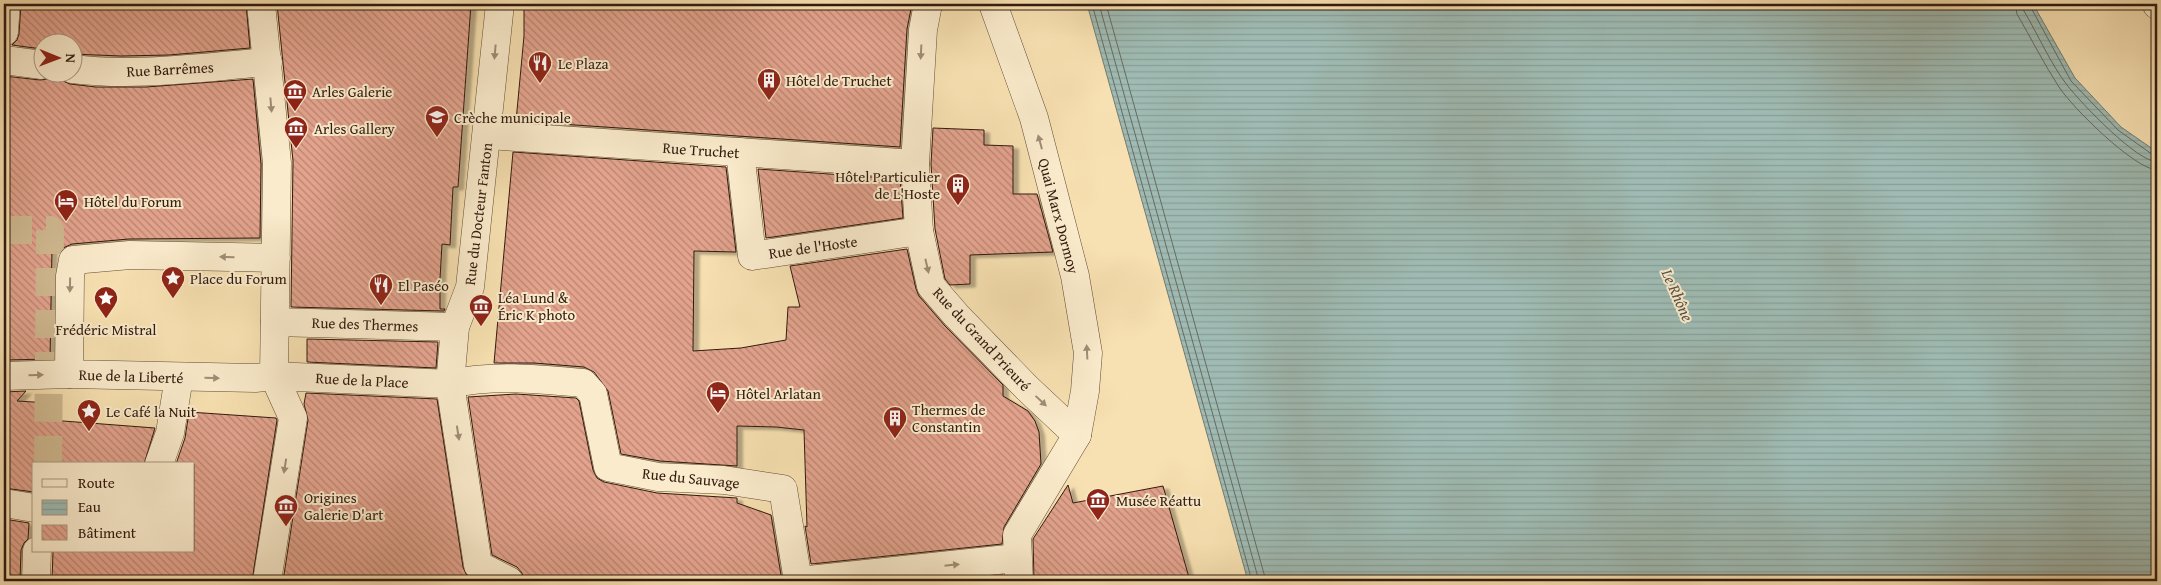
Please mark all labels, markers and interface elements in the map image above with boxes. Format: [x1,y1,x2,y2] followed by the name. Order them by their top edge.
[32,32,82,82] north arrow
[917,44,925,60] one-way arrow
[491,45,499,61] one-way arrow
[527,50,553,84] restaurant icon: Le Plaza
[61,53,81,64] text: N
[558,53,609,74] place label: Le Plaza
[126,56,214,82] street label: Rue Barrêmes
[756,67,782,101] building icon: Hôtel de Truchet
[786,70,892,91] place label: Hôtel de Truchet
[282,78,308,112] museum icon: Arles Galerie
[312,81,392,102] place label: Arles Galerie
[268,97,276,113] one-way arrow
[424,104,450,138] school or university icon: Crèche municipale
[454,107,571,128] place label: Crèche municipale
[283,115,309,149] museum icon: Arles Gallery
[314,118,395,139] place label: Arles Gallery
[1036,135,1044,150] one-way arrow
[662,137,741,163] street label: Rue Truchet
[459,141,497,286] street label: Rue du Docteur Fanton
[1034,156,1085,277] street label: Quai Marx Dormoy
[835,166,940,204] place label: Hôtel Particulier de L'Hoste
[945,172,971,206] building icon: Hôtel Particulier de L'Hoste
[53,188,79,222] hotel icon: Hôtel du Forum
[84,191,183,212] place label: Hôtel du Forum
[767,230,859,264] street label: Rue de l'Hoste
[219,253,235,261] one-way arrow
[923,258,931,273] one-way arrow
[1655,264,1700,326] water label: Le Rhône
[160,265,186,299] place icon: Place du Forum
[190,268,287,289] place label: Place du Forum
[368,272,394,306] restaurant icon: El Paséo
[398,275,449,296] place label: El Paséo
[66,277,74,293] one-way arrow
[928,282,1036,396] street label: Rue du Grand Prieuré
[93,285,119,319] place icon: Frédéric Mistral
[498,287,576,325] place label: Léa Lund & Éric K photo
[468,293,494,327] museum icon: Léa Lund & Éric K photo
[311,312,419,336] street label: Rue des Thermes
[55,319,157,340] place label: Frédéric Mistral
[1083,343,1091,359] one-way arrow
[78,364,184,388] street label: Rue de la Liberté
[315,367,409,393] street label: Rue de la Place
[28,371,44,379] one-way arrow
[204,374,220,382] one-way arrow
[705,380,731,414] hotel icon: Hôtel Arlatan
[736,383,821,404] place label: Hôtel Arlatan
[1035,395,1047,407] one-way arrow
[76,398,102,432] place icon: Le Café la Nuit
[912,399,986,437] place label: Thermes de Constantin
[106,401,197,422] place label: Le Café la Nuit
[882,405,908,439] building icon: Thermes de Constantin
[454,425,462,441] one-way arrow
[281,459,289,475] one-way arrow
[32,462,195,552] legend
[641,462,741,494] street label: Rue du Sauvage
[78,472,115,493] text: Route
[304,487,384,525] place label: Origines Galerie D'art
[1085,487,1111,521] museum icon: Musée Réattu
[1116,490,1202,511] place label: Musée Réattu
[273,493,299,527] museum icon: Origines Galerie D'art
[78,496,102,517] text: Eau
[78,522,137,543] text: Bâtiment
[944,561,960,569] one-way arrow

